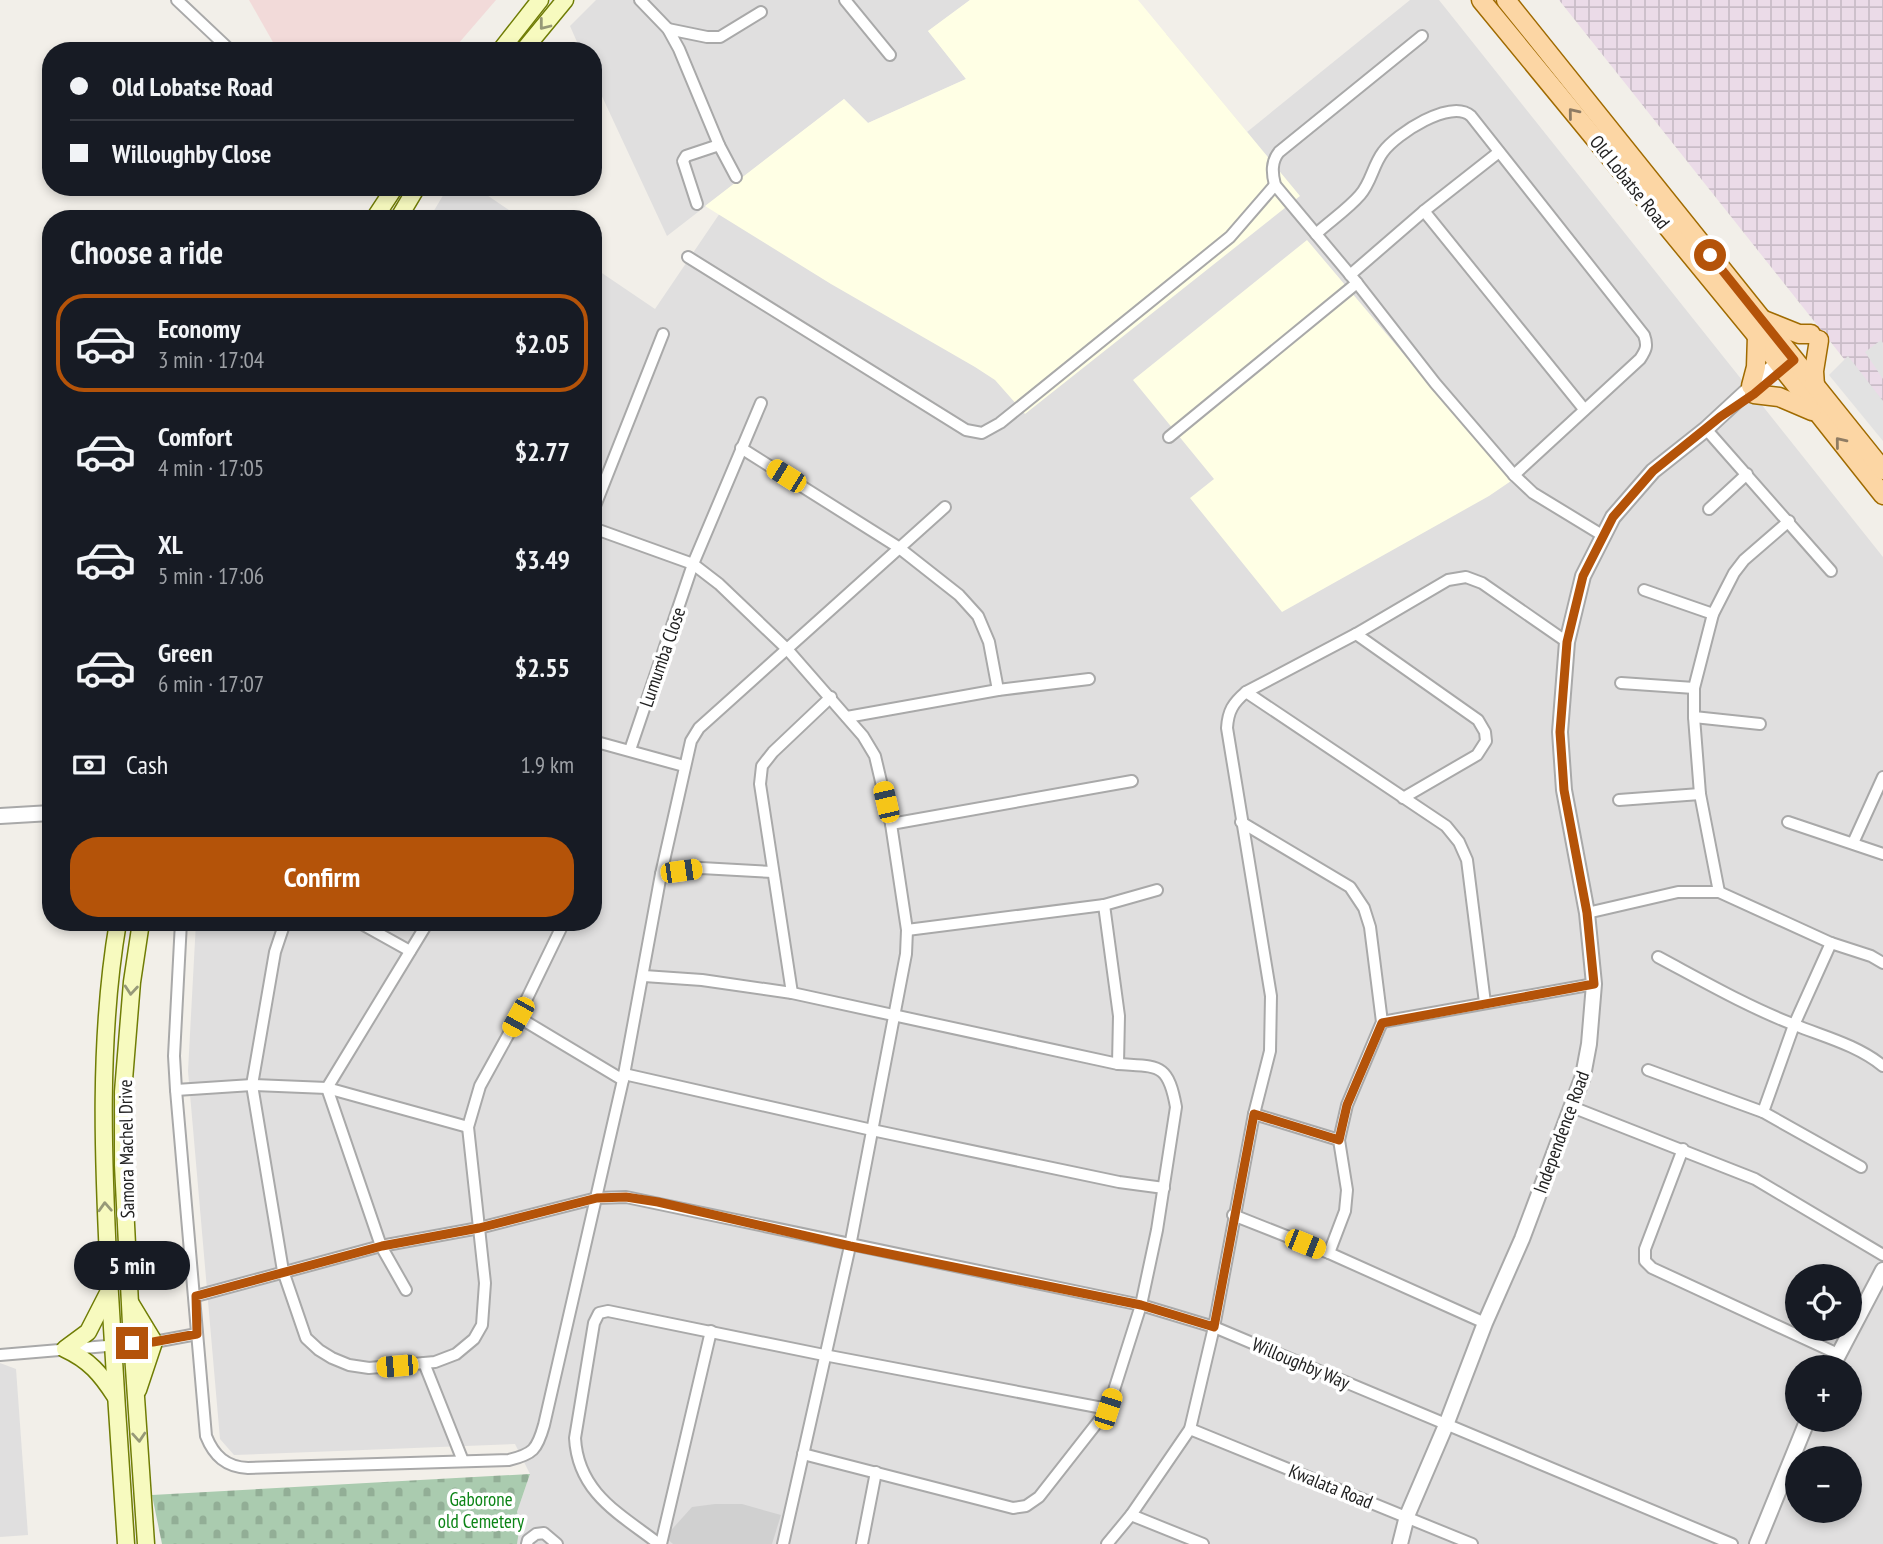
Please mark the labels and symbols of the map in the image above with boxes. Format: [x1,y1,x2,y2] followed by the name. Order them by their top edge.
[539,17,552,30] one-way arrow
[1569,108,1582,121] one-way arrow
[1585,130,1675,234] street label: Old Lobatse Road
[1694,239,1726,271] route start
[1836,437,1849,449] one-way arrow
[763,456,810,496] car
[634,604,690,710] street label: Lumumba Close
[872,779,901,825] car
[659,858,704,884] car
[124,985,139,996] one-way arrow
[499,994,538,1040] car
[1528,1068,1594,1196] street label: Independence Road
[113,1079,139,1219] street label: Samora Machel Drive
[98,1201,113,1212] one-way arrow
[1282,1226,1329,1262] car
[74,1242,190,1290] callout: 5 min
[116,1327,148,1359] route end
[1248,1332,1354,1395] street label: Willoughby Way
[376,1354,419,1378] car
[1092,1386,1125,1432] car
[131,1432,146,1443] one-way arrow
[1285,1458,1377,1514] street label: Kwalata Road
[438,1487,525,1533] park label: Gaborone old Cemetery

